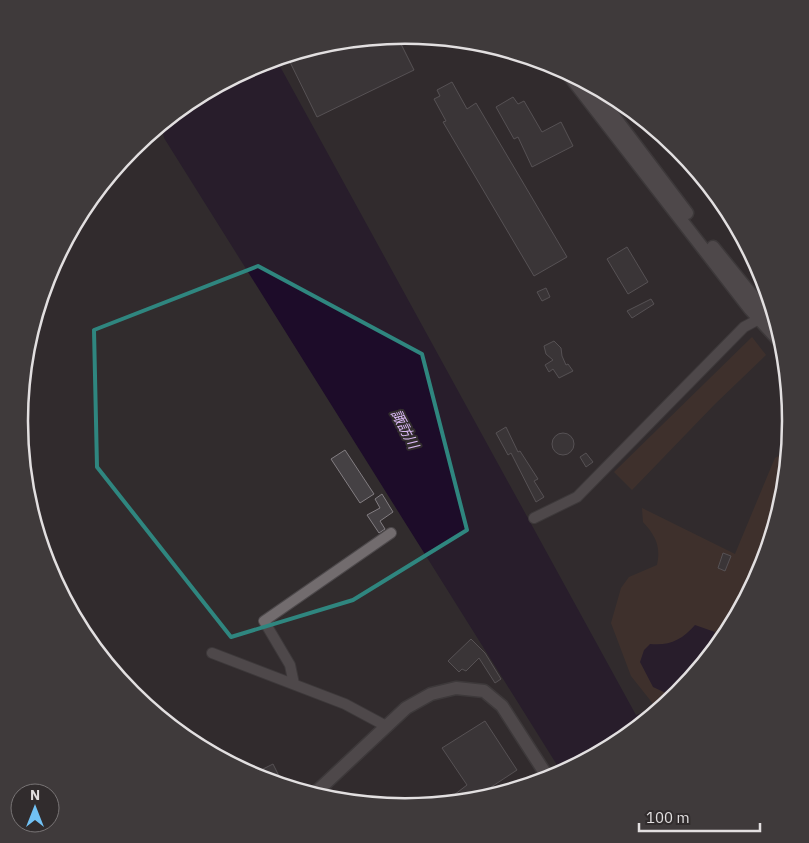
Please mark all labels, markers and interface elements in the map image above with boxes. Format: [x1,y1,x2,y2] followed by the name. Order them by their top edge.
[387,406,424,454] water label: 諏訪川
[10,783,60,833] north arrow
[30,786,40,804] text: N
[639,800,760,832] scale bar
[646,808,690,827] text: 100 m

